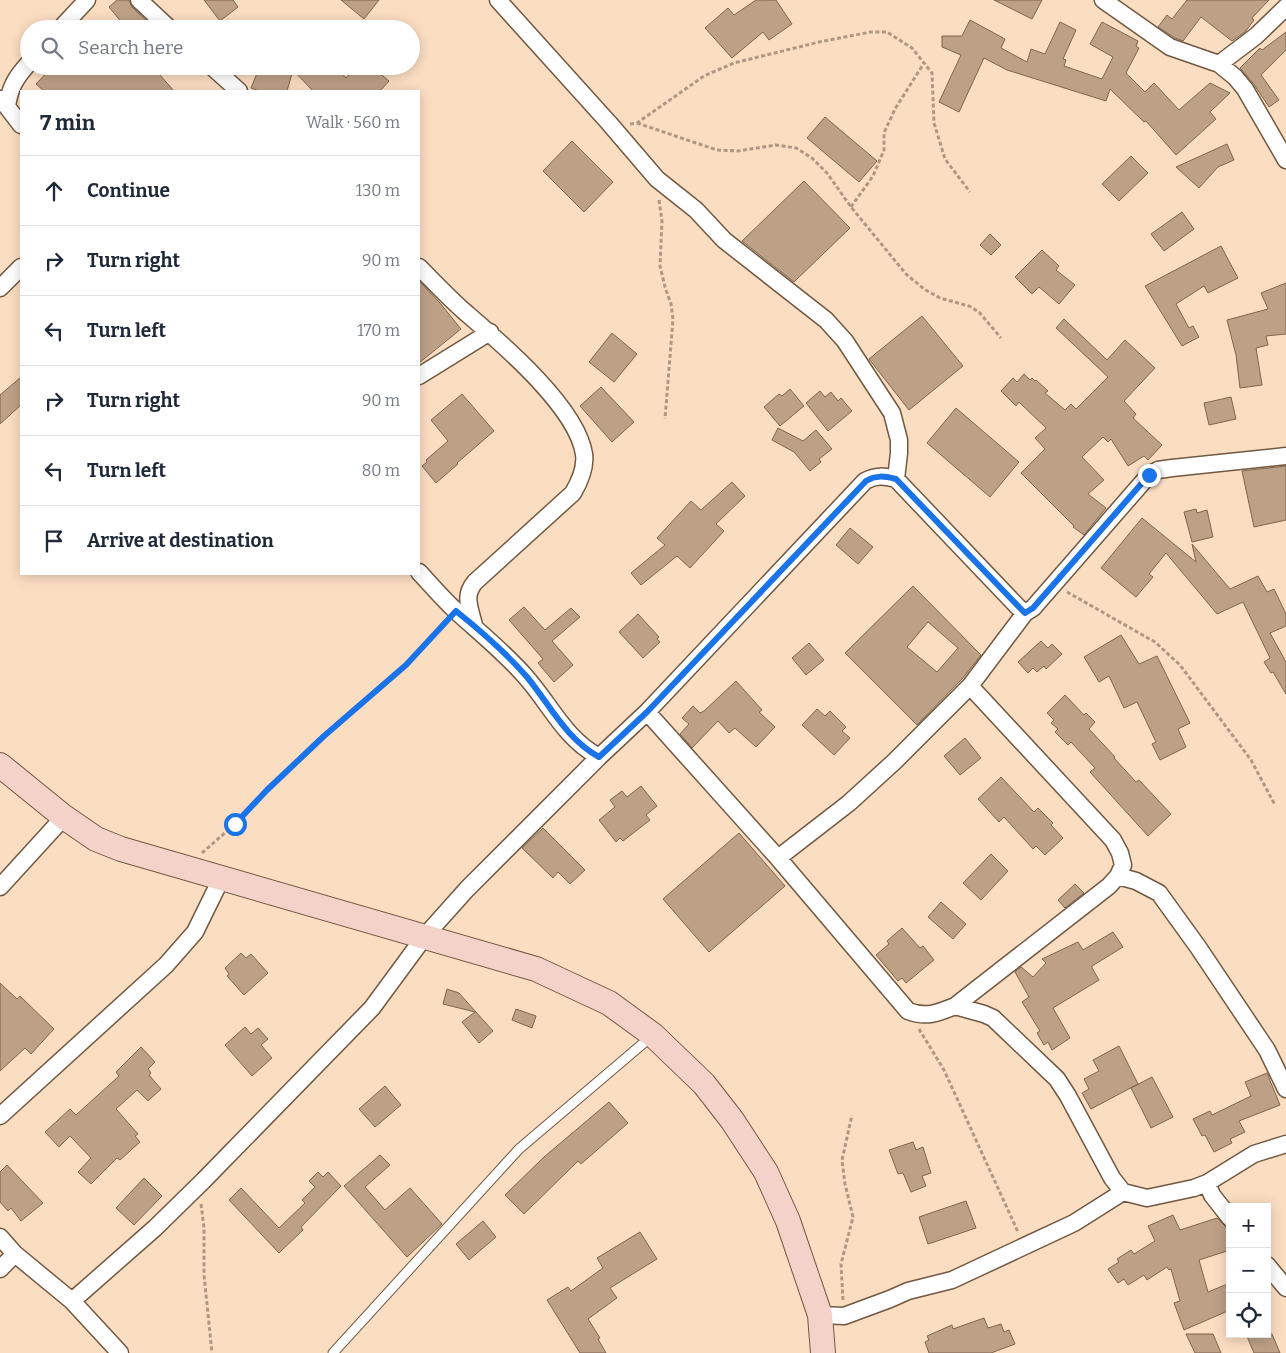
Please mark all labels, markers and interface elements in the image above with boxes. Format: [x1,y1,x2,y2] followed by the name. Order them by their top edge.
[20,20,420,75] search box
[38,34,66,62] icon: search
[78,36,183,59] text: Search here
[40,110,95,136] text: 7 min
[306,113,400,132] text: Walk · 560 m
[40,177,68,205] icon: ahead
[87,179,170,202] text: Continue
[356,181,400,200] text: 130 m
[40,247,68,275] icon: right
[87,249,180,272] text: Turn right
[362,251,400,270] text: 90 m
[40,317,68,345] icon: left
[87,319,166,342] text: Turn left
[357,321,400,340] text: 170 m
[40,387,68,415] icon: right
[87,389,180,412] text: Turn right
[362,391,400,410] text: 90 m
[40,457,68,485] icon: left
[87,459,166,482] text: Turn left
[362,461,400,480] text: 80 m
[1138,464,1161,487] route end
[40,527,68,555] icon: arrive
[87,529,274,552] text: Arrive at destination
[224,813,247,836] route start
[1226,1203,1271,1338] map controls
[1226,1203,1271,1248] button: +
[1226,1248,1271,1293] button: −
[1226,1293,1271,1338] button: locate

